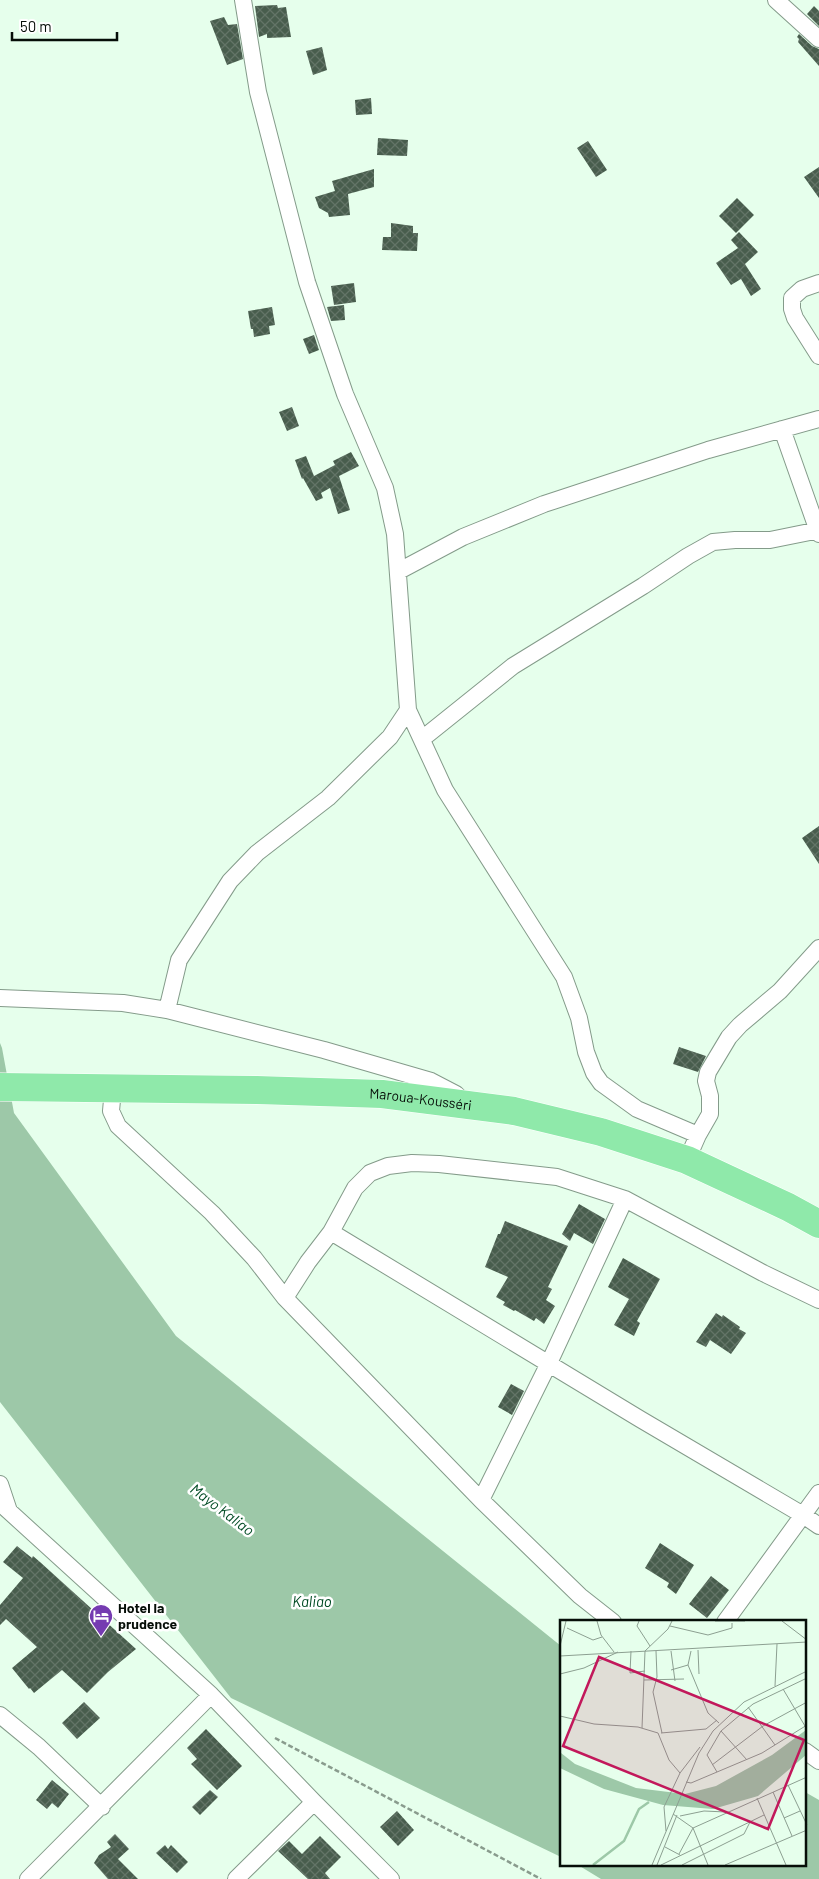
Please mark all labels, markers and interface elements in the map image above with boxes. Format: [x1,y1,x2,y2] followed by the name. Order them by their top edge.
[12,10,118,42] scale bar
[20,17,52,35] text: 50 m
[369,1085,473,1113] street label: Maroua-Kousséri
[187,1479,258,1539] water label: Mayo Kaliao
[292,1592,332,1610] water label: Kaliao
[118,1599,178,1632] place label: Hotel la prudence
[88,1603,114,1637] hotel icon: Hotel la prudence
[560,1620,806,1866] inset map

